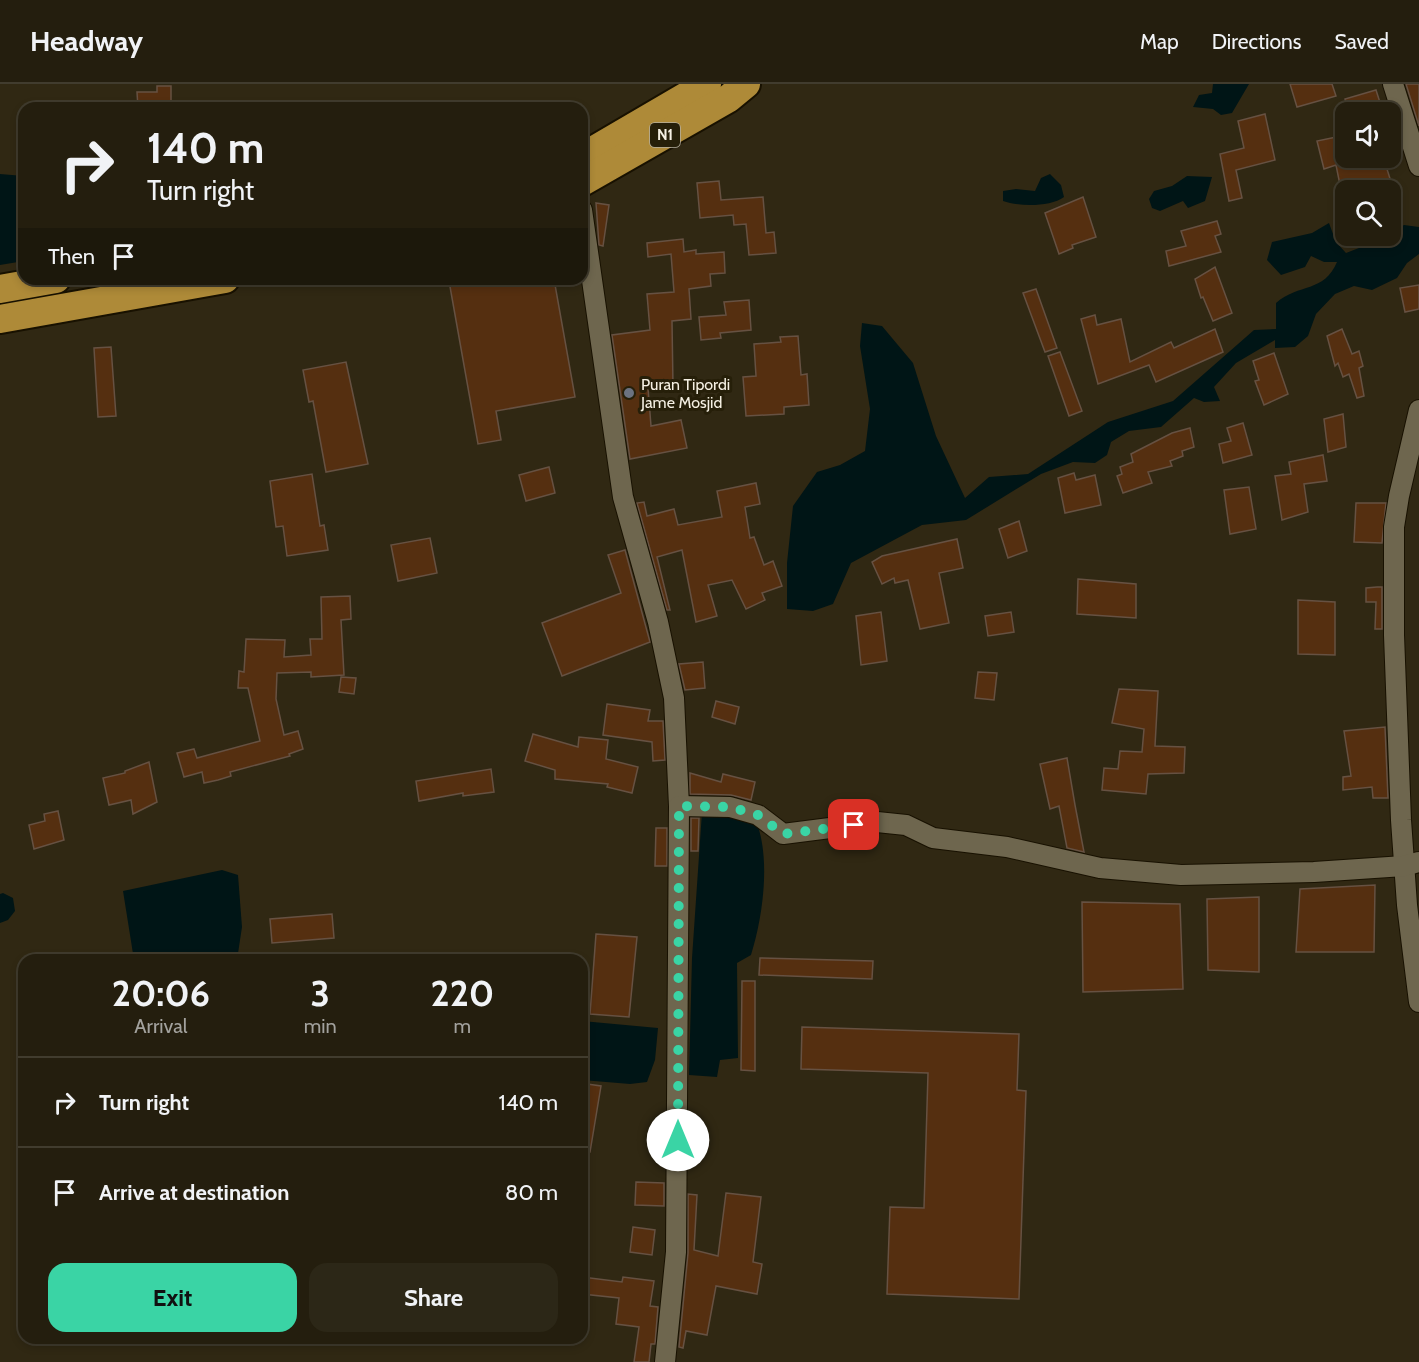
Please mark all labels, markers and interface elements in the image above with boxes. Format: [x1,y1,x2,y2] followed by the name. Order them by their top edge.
[30,24,143,58] text: Headway
[1140,29,1179,54] text: Map
[1212,29,1301,54] text: Directions
[1334,29,1389,54] text: Saved
[1335,102,1401,246] map controls
[1335,102,1401,168] button: sound
[147,122,264,174] text: 140 m
[650,123,680,147] road number: N1
[48,126,126,204] icon: right
[147,174,254,207] text: Turn right
[1335,180,1401,246] button: search
[107,240,140,273] icon: arrive
[48,243,95,270] text: Then
[640,375,730,412] place label: Puran Tipordi Jame Mosjid
[622,386,636,400] marker: Puran Tipordi Jame Mosjid
[828,799,879,850] pin
[837,808,870,841] icon: arrive
[112,971,210,1015] text: 20:06
[311,971,330,1015] text: 3
[431,971,494,1015] text: 220
[134,1014,188,1038] text: Arrival
[304,1014,337,1038] text: min
[454,1014,471,1038] text: m
[48,1086,81,1119] icon: right
[99,1089,189,1116] text: Turn right
[499,1089,558,1116] text: 140 m
[646,1108,710,1172] position arrow
[48,1176,81,1209] icon: arrive
[99,1179,289,1206] text: Arrive at destination
[505,1179,558,1206] text: 80 m
[48,1263,297,1332] button: Exit
[309,1263,558,1332] button: Share

